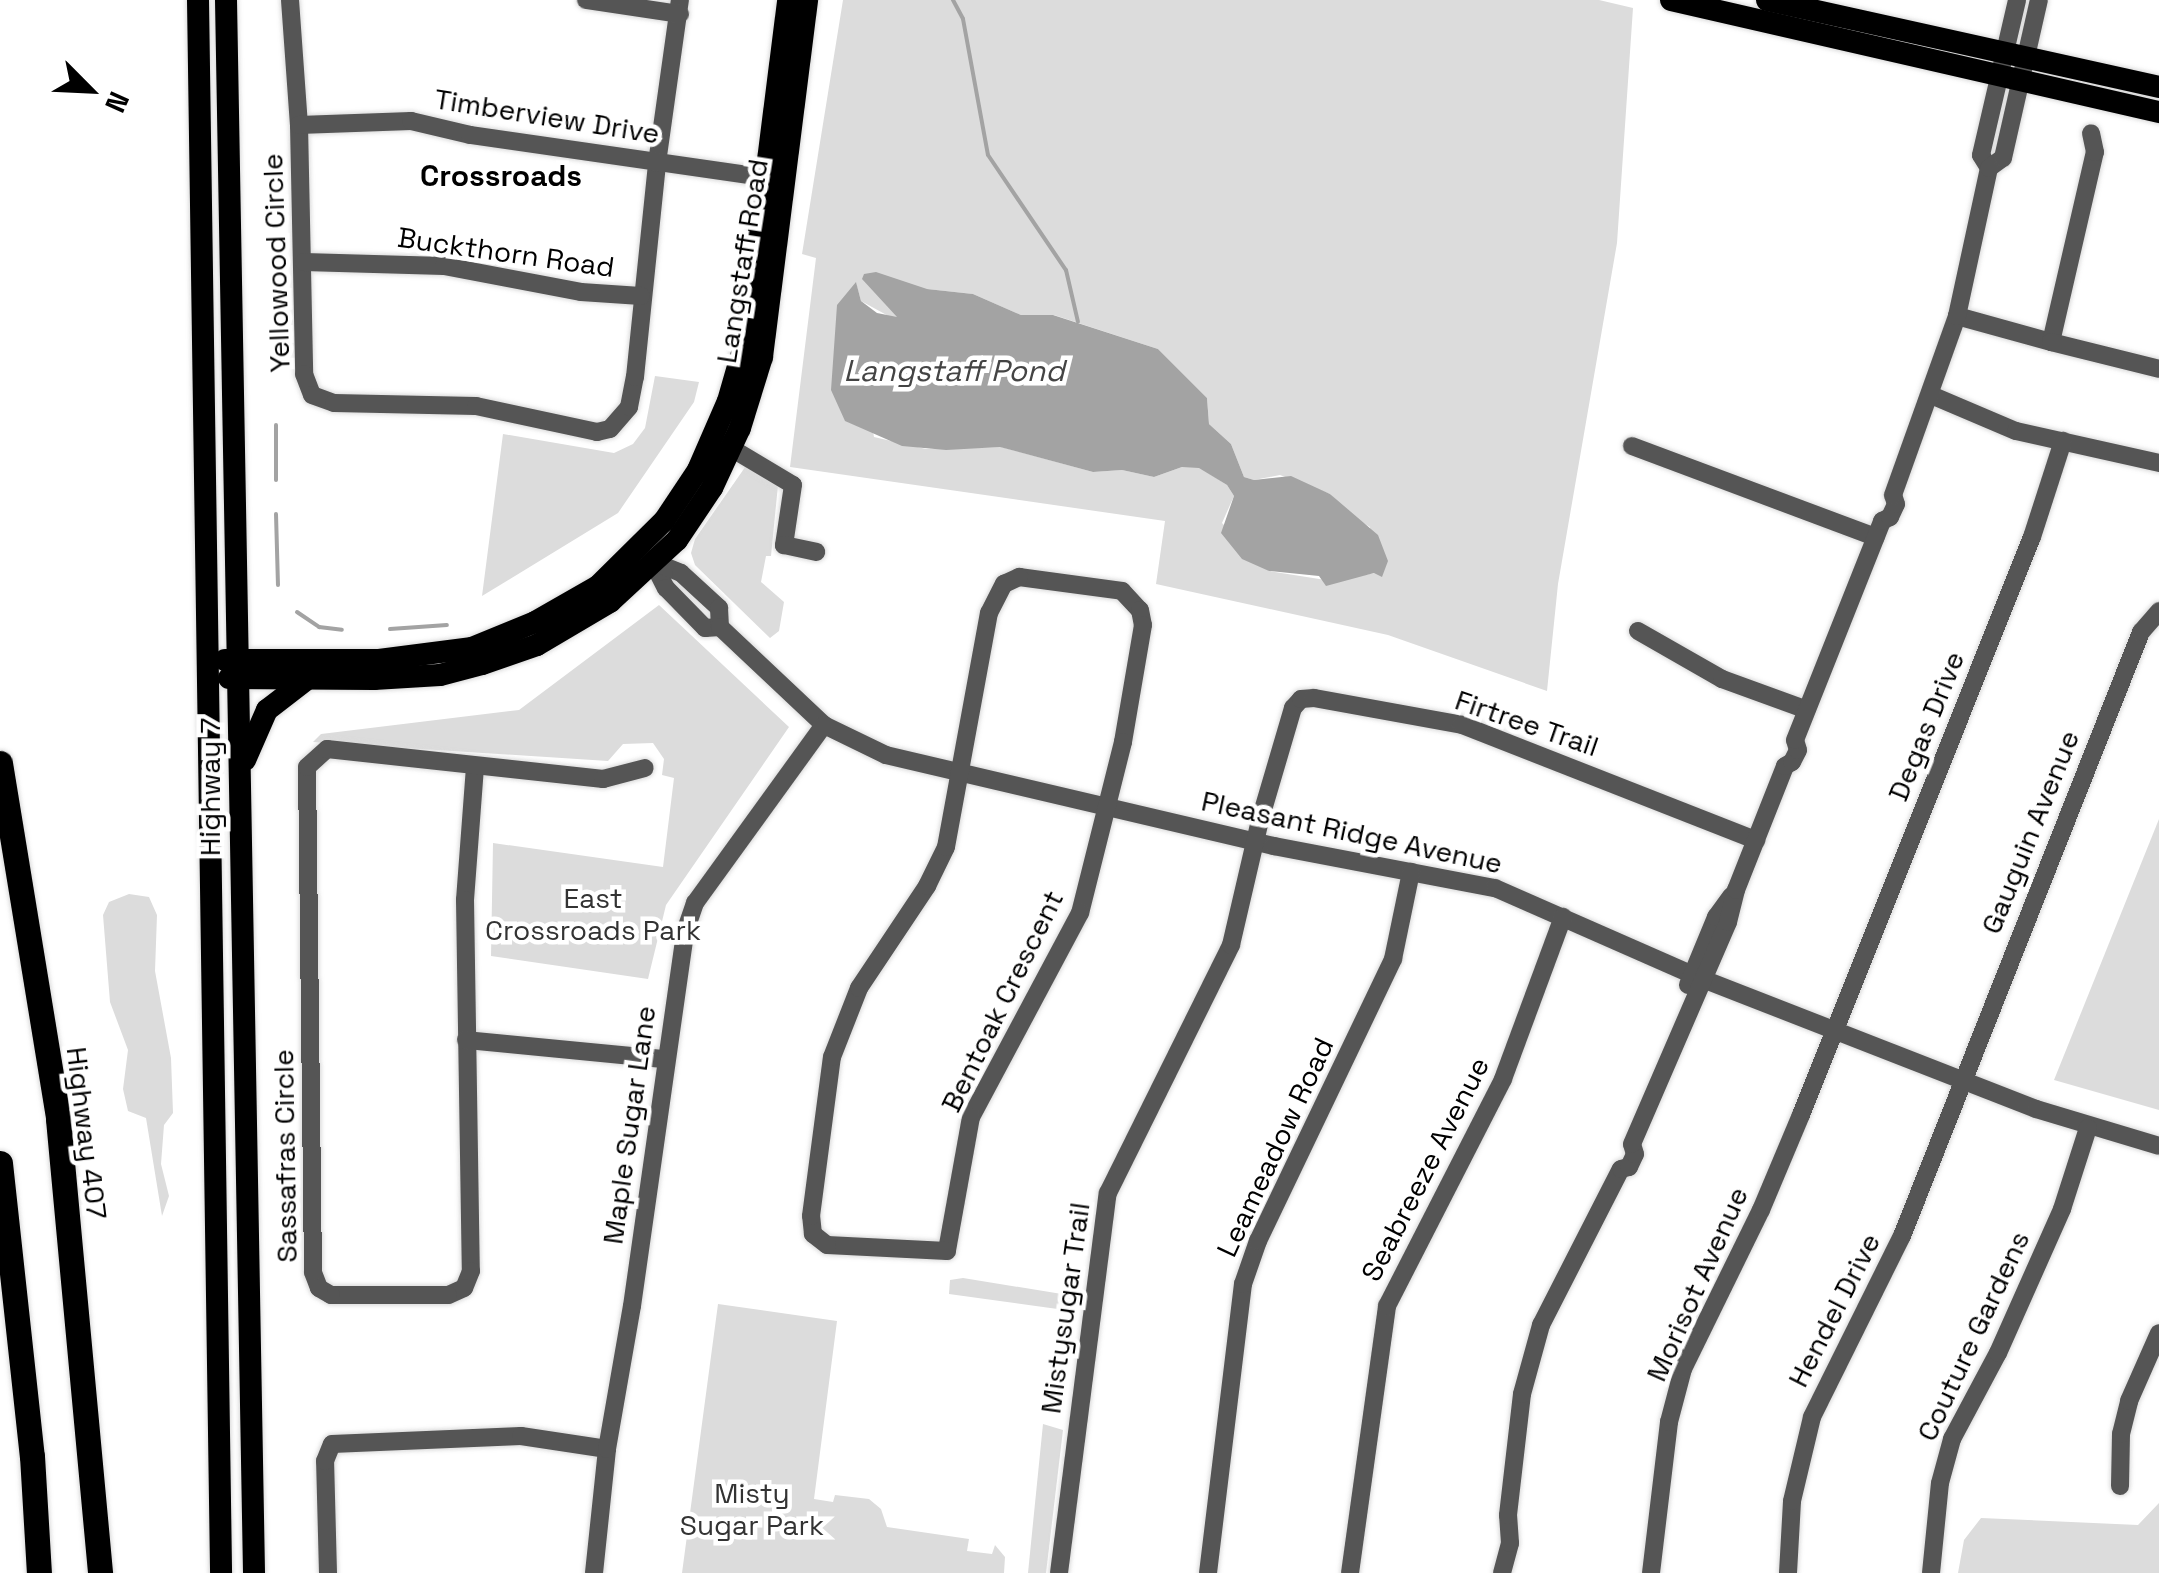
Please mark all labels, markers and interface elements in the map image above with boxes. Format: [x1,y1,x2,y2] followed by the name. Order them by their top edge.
[40,40,140,140] north arrow
[432,82,662,150] street label: Timberview Drive
[97,86,138,118] text: N
[255,153,297,373] street label: Yellowood Circle
[709,157,775,365] street label: Langstaff Road
[420,158,582,194] district label: Crossroads
[396,220,616,284] street label: Buckthorn Road
[843,353,1065,389] water label: Langstaff Pond
[1881,646,1971,806] street label: Degas Drive
[1451,683,1603,763] street label: Firtree Trail
[193,718,227,856] street label: Highway 7
[1974,725,2086,939] street label: Gauguin Avenue
[1198,784,1506,880] street label: Pleasant Ridge Avenue
[485,881,701,947] park label: East Crossroads Park
[934,885,1070,1117] street label: Bentoak Crescent
[596,1004,662,1246] street label: Maple Sugar Lane
[1210,1032,1340,1262] street label: Leameadow Road
[60,1045,114,1221] street label: Highway 407
[266,1049,304,1263] street label: Sassafras Circle
[1354,1051,1496,1287] street label: Seabreeze Avenue
[1639,1182,1755,1386] street label: Morisot Avenue
[1034,1200,1096,1416] street label: Mistysugar Trail
[1910,1226,2036,1446] street label: Couture Gardens
[1781,1228,1887,1392] street label: Hendel Drive
[680,1476,824,1542] park label: Misty Sugar Park

